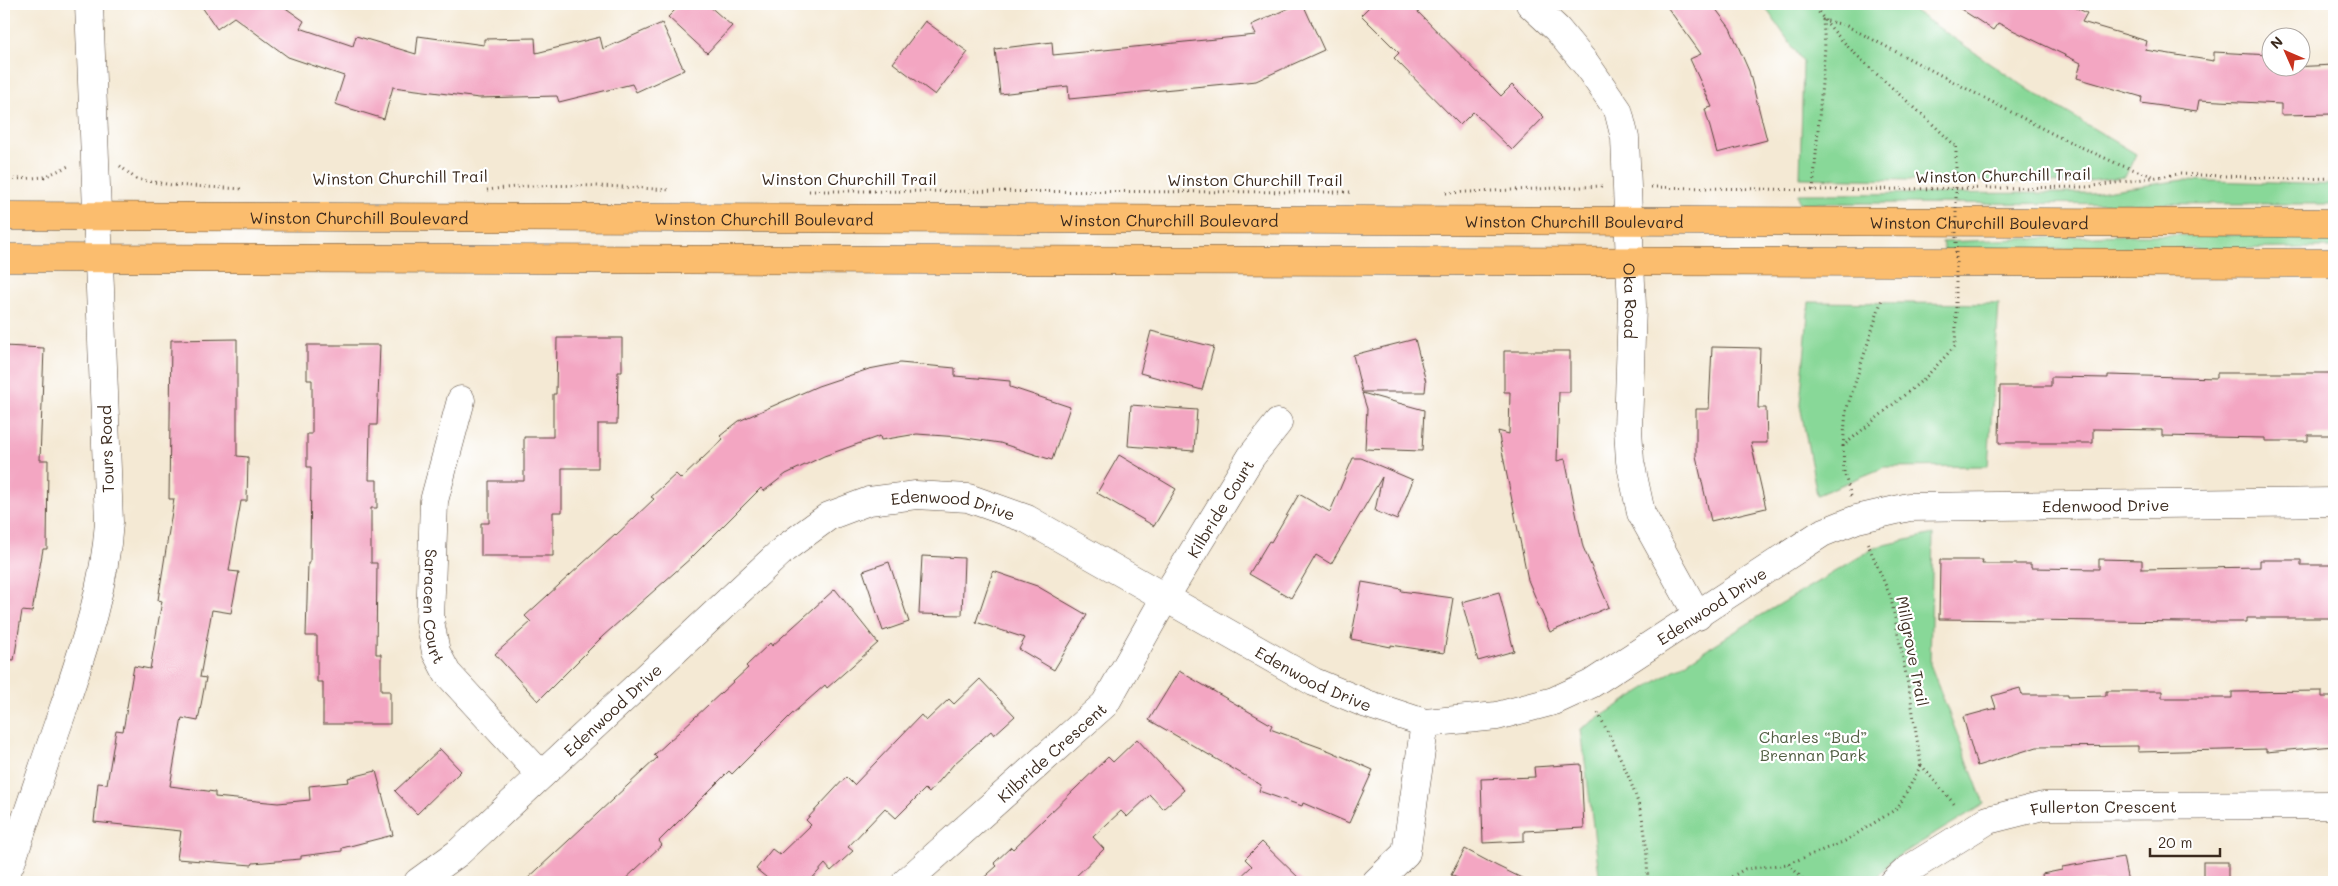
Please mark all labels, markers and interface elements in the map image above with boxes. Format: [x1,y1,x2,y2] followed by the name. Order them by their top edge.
[2260,28,2310,78] north arrow
[2266,32,2287,53] text: N
[1915,163,2091,187] street label: Winston Churchill Trail
[312,165,488,189] street label: Winston Churchill Trail
[761,168,937,189] street label: Winston Churchill Trail
[1167,169,1343,190] street label: Winston Churchill Trail
[250,206,468,228] street label: Winston Churchill Boulevard
[655,207,873,229] street label: Winston Churchill Boulevard
[1060,209,1278,230] street label: Winston Churchill Boulevard
[1465,210,1683,232] street label: Winston Churchill Boulevard
[1870,211,2088,233] street label: Winston Churchill Boulevard
[1620,262,1643,339] street label: Oka Road
[94,405,118,493] street label: Tours Road
[1182,455,1258,561] street label: Kilbride Court
[889,484,1018,524] street label: Edenwood Drive
[2042,493,2169,516] street label: Edenwood Drive
[419,549,451,667] street label: Saracen Court
[1652,562,1770,649] street label: Edenwood Drive
[1892,594,1934,708] street label: Millgrove Trail
[1252,641,1375,715] street label: Edenwood Drive
[558,658,666,760] street label: Edenwood Drive
[992,698,1110,806] street label: Kilbride Crescent
[1759,726,1867,765] park label: Charles “Bud” Brennan Park
[2028,795,2177,819] street label: Fullerton Crescent
[2150,826,2220,858] scale bar
[2158,832,2192,852] text: 20 m

